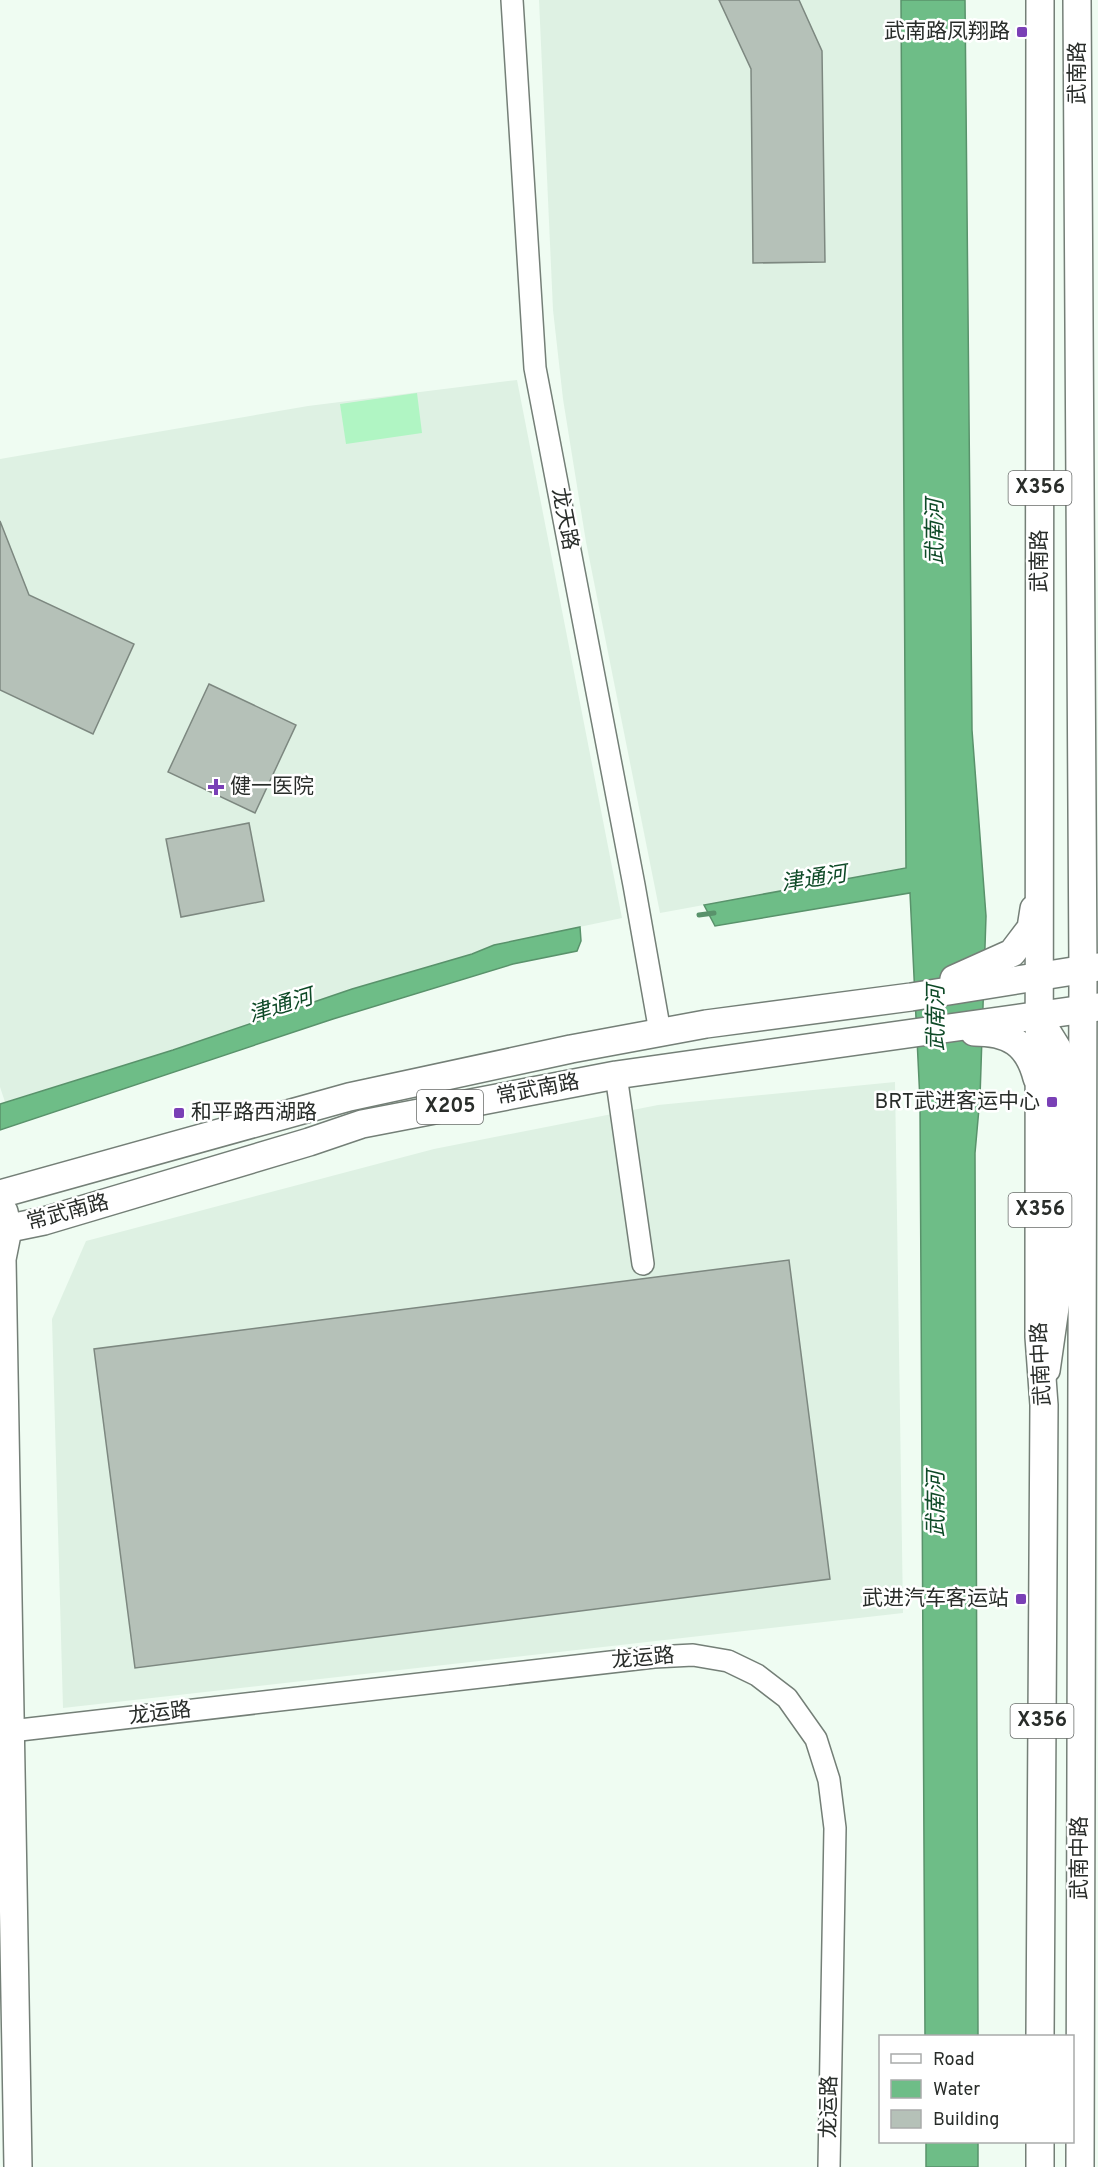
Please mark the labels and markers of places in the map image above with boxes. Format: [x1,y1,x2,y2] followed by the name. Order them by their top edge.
[884,19,1010,46] place label: 武南路凤翔路
[1015,25,1029,39] marker: 武南路凤翔路
[230,774,314,801] place label: 健一医院
[207,778,225,796] marker: 健一医院
[875,1089,1040,1116] place label: BRT武进客运中心
[1045,1095,1059,1109] marker: BRT武进客运中心
[191,1100,317,1127] place label: 和平路西湖路
[172,1106,186,1120] marker: 和平路西湖路
[862,1586,1009,1613] place label: 武进汽车客运站
[1014,1592,1028,1606] marker: 武进汽车客运站

